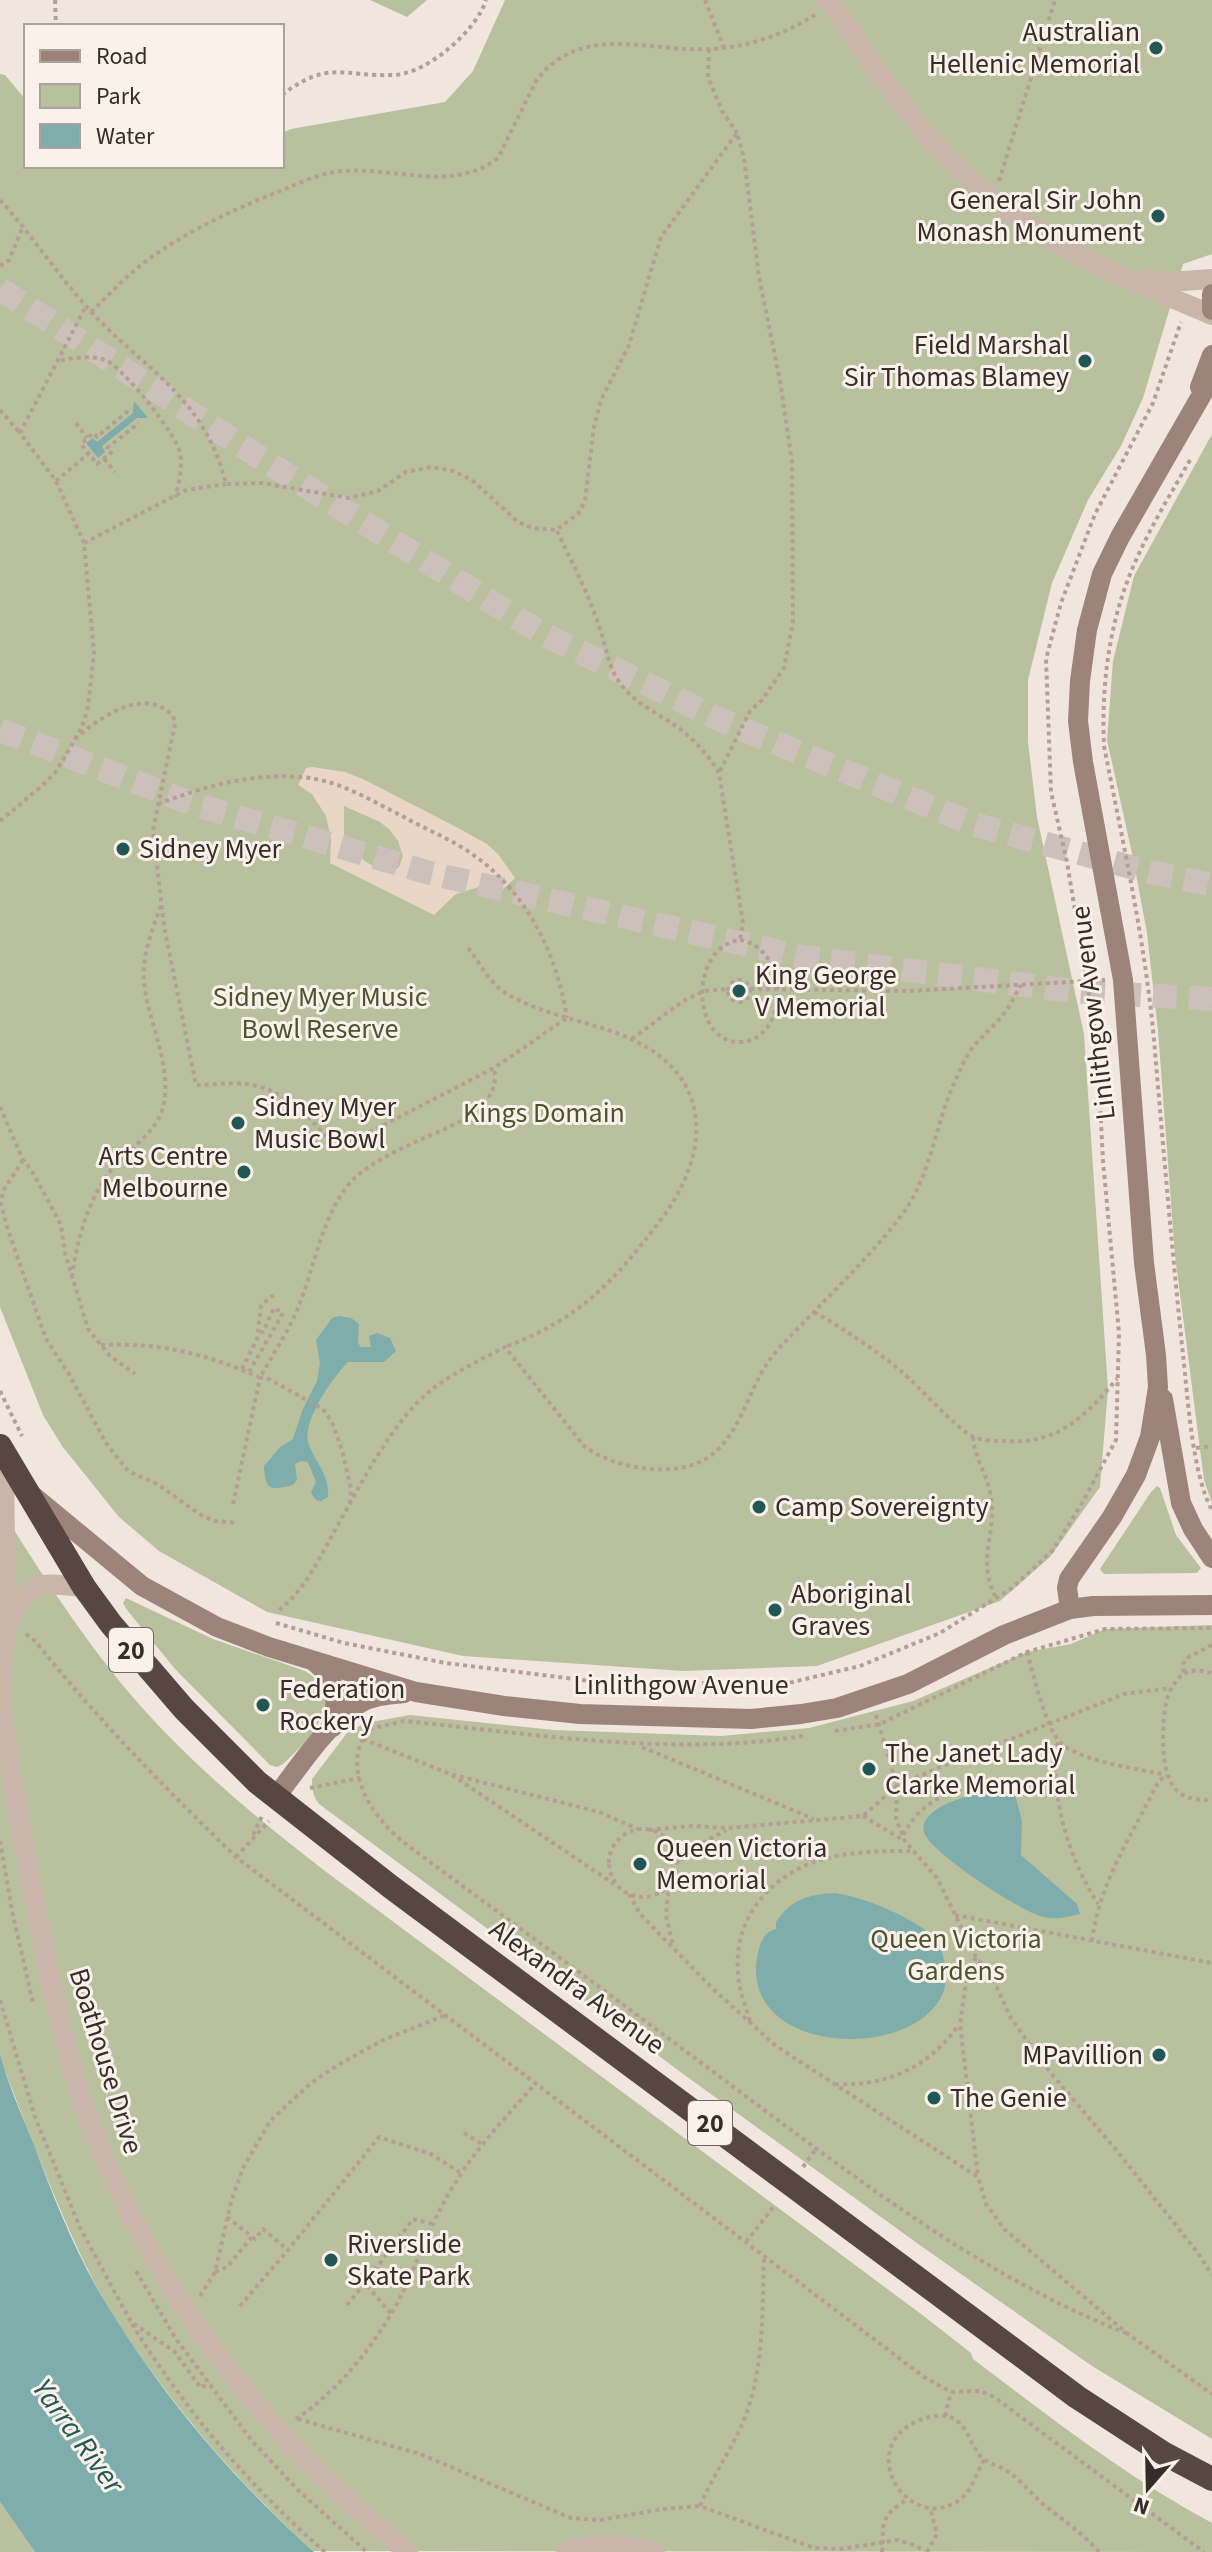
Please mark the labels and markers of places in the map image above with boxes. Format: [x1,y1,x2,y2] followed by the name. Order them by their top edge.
[929,12,1140,84] place label: Australian Hellenic Memorial
[1147,39,1165,57] marker: Australian Hellenic Memorial
[917,180,1143,252] place label: General Sir John Monash Monument
[1149,207,1167,225] marker: General Sir John Monash Monument
[844,325,1069,397] place label: Field Marshal Sir Thomas Blamey
[1076,352,1094,370] marker: Field Marshal Sir Thomas Blamey
[139,829,282,869] place label: Sidney Myer
[114,840,132,858] marker: Sidney Myer
[755,955,897,1027] place label: King George V Memorial
[730,982,748,1000] marker: King George V Memorial
[254,1087,397,1159] place label: Sidney Myer Music Bowl
[229,1114,247,1132] marker: Sidney Myer Music Bowl
[99,1136,228,1208] place label: Arts Centre Melbourne
[235,1163,253,1181] marker: Arts Centre Melbourne
[775,1487,989,1527] place label: Camp Sovereignty
[750,1498,768,1516] marker: Camp Sovereignty
[791,1574,911,1646] place label: Aboriginal Graves
[766,1601,784,1619] marker: Aboriginal Graves
[279,1669,405,1741] place label: Federation Rockery
[254,1696,272,1714] marker: Federation Rockery
[885,1733,1075,1805] place label: The Janet Lady Clarke Memorial
[860,1760,878,1778] marker: The Janet Lady Clarke Memorial
[656,1828,827,1900] place label: Queen Victoria Memorial
[631,1855,649,1873] marker: Queen Victoria Memorial
[1022,2035,1143,2075] place label: MPavillion
[1150,2046,1168,2064] marker: MPavillion
[950,2078,1067,2118] place label: The Genie
[925,2089,943,2107] marker: The Genie
[347,2224,470,2296] place label: Riverslide Skate Park
[322,2251,340,2269] marker: Riverslide Skate Park

